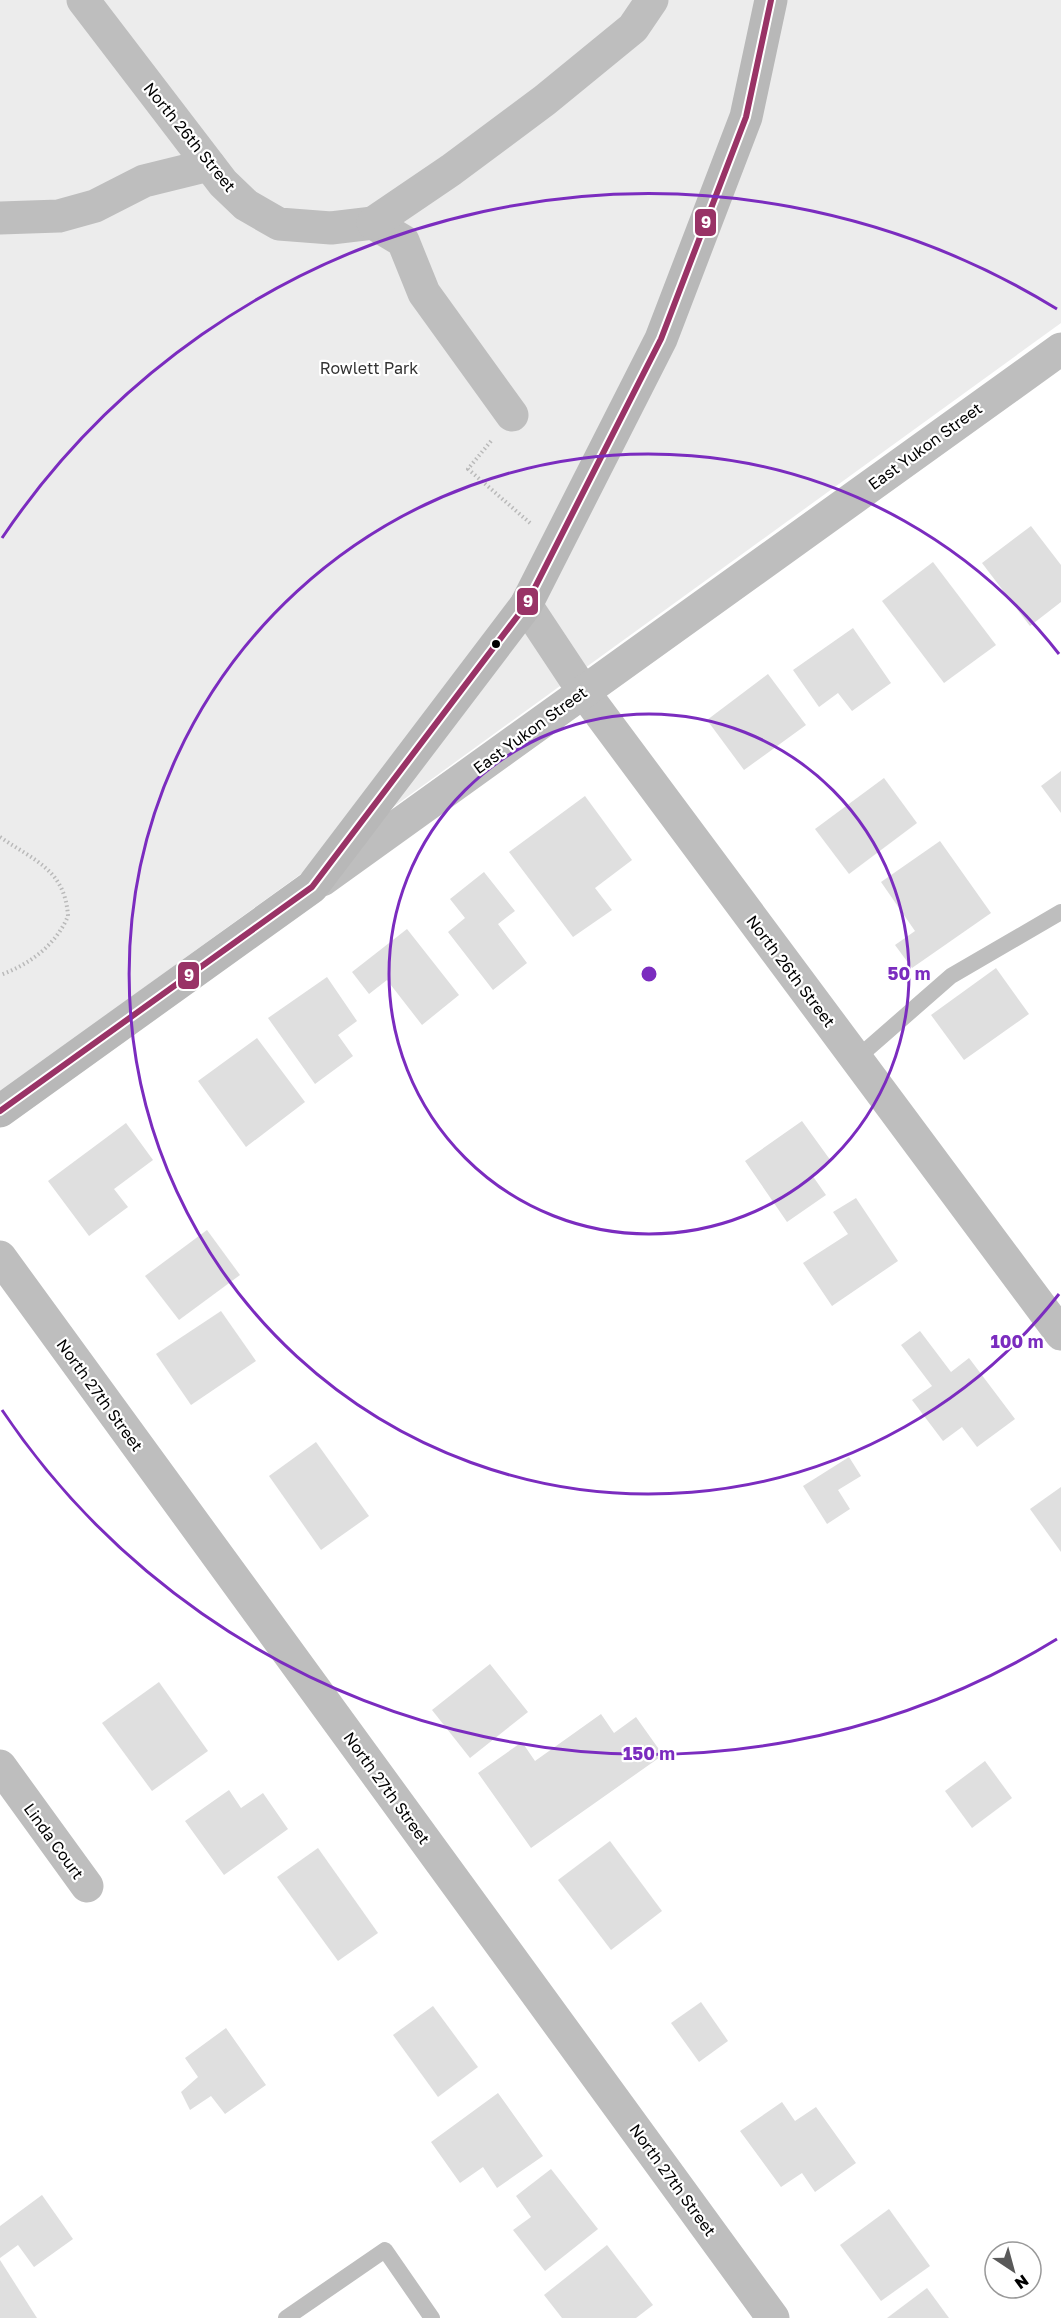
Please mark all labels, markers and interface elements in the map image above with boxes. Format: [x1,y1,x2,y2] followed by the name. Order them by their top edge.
[140,78,240,196] street label: North 26th Street
[694,208,717,237] line badge: 9
[701,212,711,232] text: 9
[320,358,418,378] park label: Rowlett Park
[864,398,986,494] street label: East Yukon Street
[516,587,539,616] line badge: 9
[523,591,533,611] text: 9
[490,638,502,650] unlabelled marker
[469,682,591,778] street label: East Yukon Street
[742,911,840,1031] street label: North 26th Street
[177,961,200,990] line badge: 9
[888,962,930,984] text: 50 m
[639,964,659,984] centre of rings
[184,965,194,985] text: 9
[991,1330,1043,1352] text: 100 m
[53,1335,147,1455] street label: North 27th Street
[340,1728,434,1848] street label: North 27th Street
[623,1742,675,1764] text: 150 m
[20,1799,88,1883] street label: Linda Court
[626,2120,720,2240] street label: North 27th Street
[983,2240,1043,2300] north arrow
[1011,2270,1033,2294] text: N

